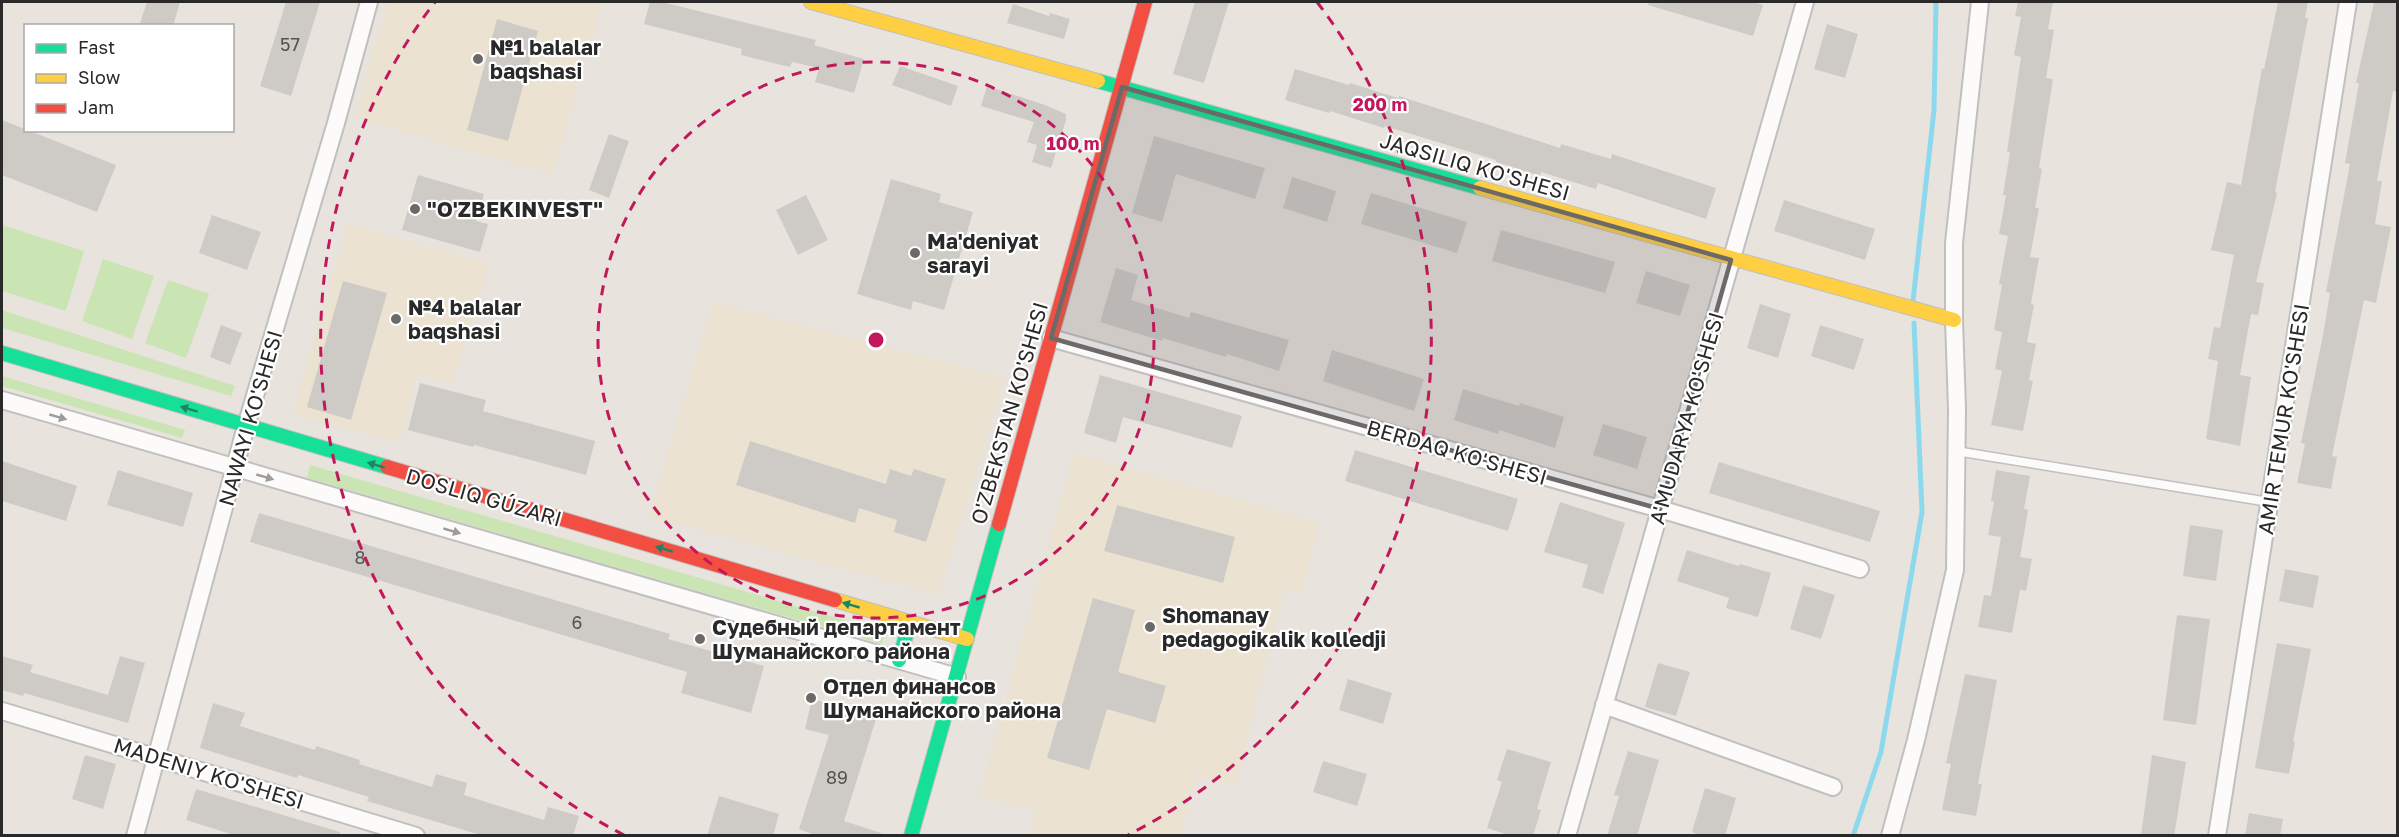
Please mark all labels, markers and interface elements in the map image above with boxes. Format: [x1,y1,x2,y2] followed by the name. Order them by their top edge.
[24,24,234,132] legend
[280,33,300,55] house number: 57
[490,34,601,84] place label: №1 balalar baqshasi
[78,36,115,58] text: Fast
[471,52,485,66] marker: №1 balalar baqshasi
[78,66,121,88] text: Slow
[1353,93,1407,115] text: 200 m
[78,96,114,118] text: Jam
[1377,126,1573,206] street label: JAQSILIQ KO'SHESI
[1047,132,1099,154] text: 100 m
[427,196,603,222] place label: "O'ZBEKINVEST"
[408,202,422,216] marker: "O'ZBEKINVEST"
[927,228,1039,278] place label: Ma'deniyat sarayi
[908,246,922,260] marker: Ma'deniyat sarayi
[408,294,521,344] place label: №4 balalar baqshasi
[965,299,1053,527] street label: O'ZBEKSTAN KO'SHESI
[2252,302,2314,536] street label: AMIR TEMUR KO'SHESI
[1643,309,1729,527] street label: A'MUDARYA KO'SHESI
[389,312,403,326] marker: №4 balalar baqshasi
[213,327,287,509] street label: NAWAYI KO'SHESI
[866,330,886,350] centre of rings
[180,404,198,413] one-way arrow
[49,413,67,422] one-way arrow
[1364,414,1550,490] street label: BERDAQ KO'SHESI
[367,460,385,469] one-way arrow
[403,462,565,532] street label: DOSLIQ GÚZARI
[256,473,274,482] one-way arrow
[443,527,461,536] one-way arrow
[655,544,673,553] one-way arrow
[355,546,365,568] house number: 8
[842,600,860,609] one-way arrow
[1162,602,1386,652] place label: Shomanay pedagogikalik kolledji
[572,611,582,633] house number: 6
[712,614,961,664] place label: Судебный департамент Шуманайского района
[1143,620,1157,634] marker: Shomanay pedagogikalik kolledji
[693,632,707,646] marker: Судебный департамент Шуманайского района
[823,673,1061,723] place label: Отдел финансов Шуманайского района
[804,691,818,705] marker: Отдел финансов Шуманайского района
[111,732,307,814] street label: MADENIY KO'SHESI
[826,766,848,788] house number: 89

